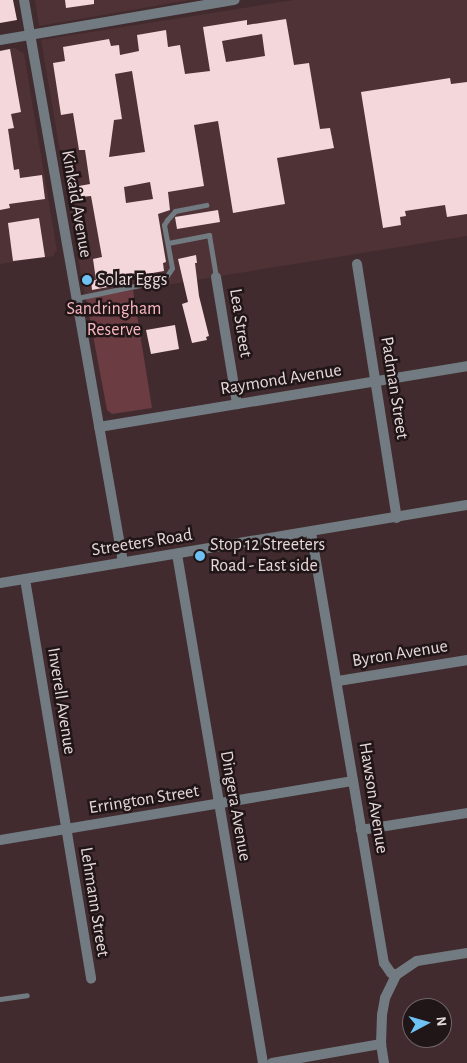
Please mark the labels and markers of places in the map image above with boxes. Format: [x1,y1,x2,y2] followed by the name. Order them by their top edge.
[97,269,167,291] place label: Solar Eggs
[81,274,93,286] marker: Solar Eggs
[210,535,325,578] place label: Stop 12 Streeters Road - East side
[194,550,206,562] marker: Stop 12 Streeters Road - East side

